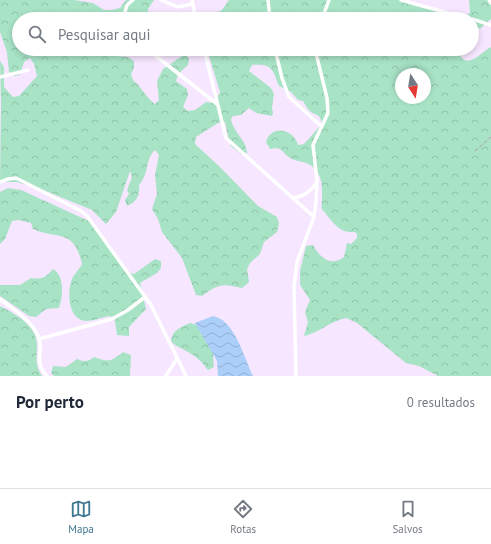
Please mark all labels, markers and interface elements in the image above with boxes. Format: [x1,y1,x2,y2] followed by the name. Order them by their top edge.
[12,12,479,56] search box
[26,23,48,45] icon: search
[58,25,150,44] text: Pesquisar aqui
[395,68,431,104] north arrow
[16,391,84,413] text: Por perto
[407,394,475,411] text: 0 resultados
[68,498,94,536] tab: Mapa
[230,498,256,536] tab: Rotas
[393,498,423,536] tab: Salvos

